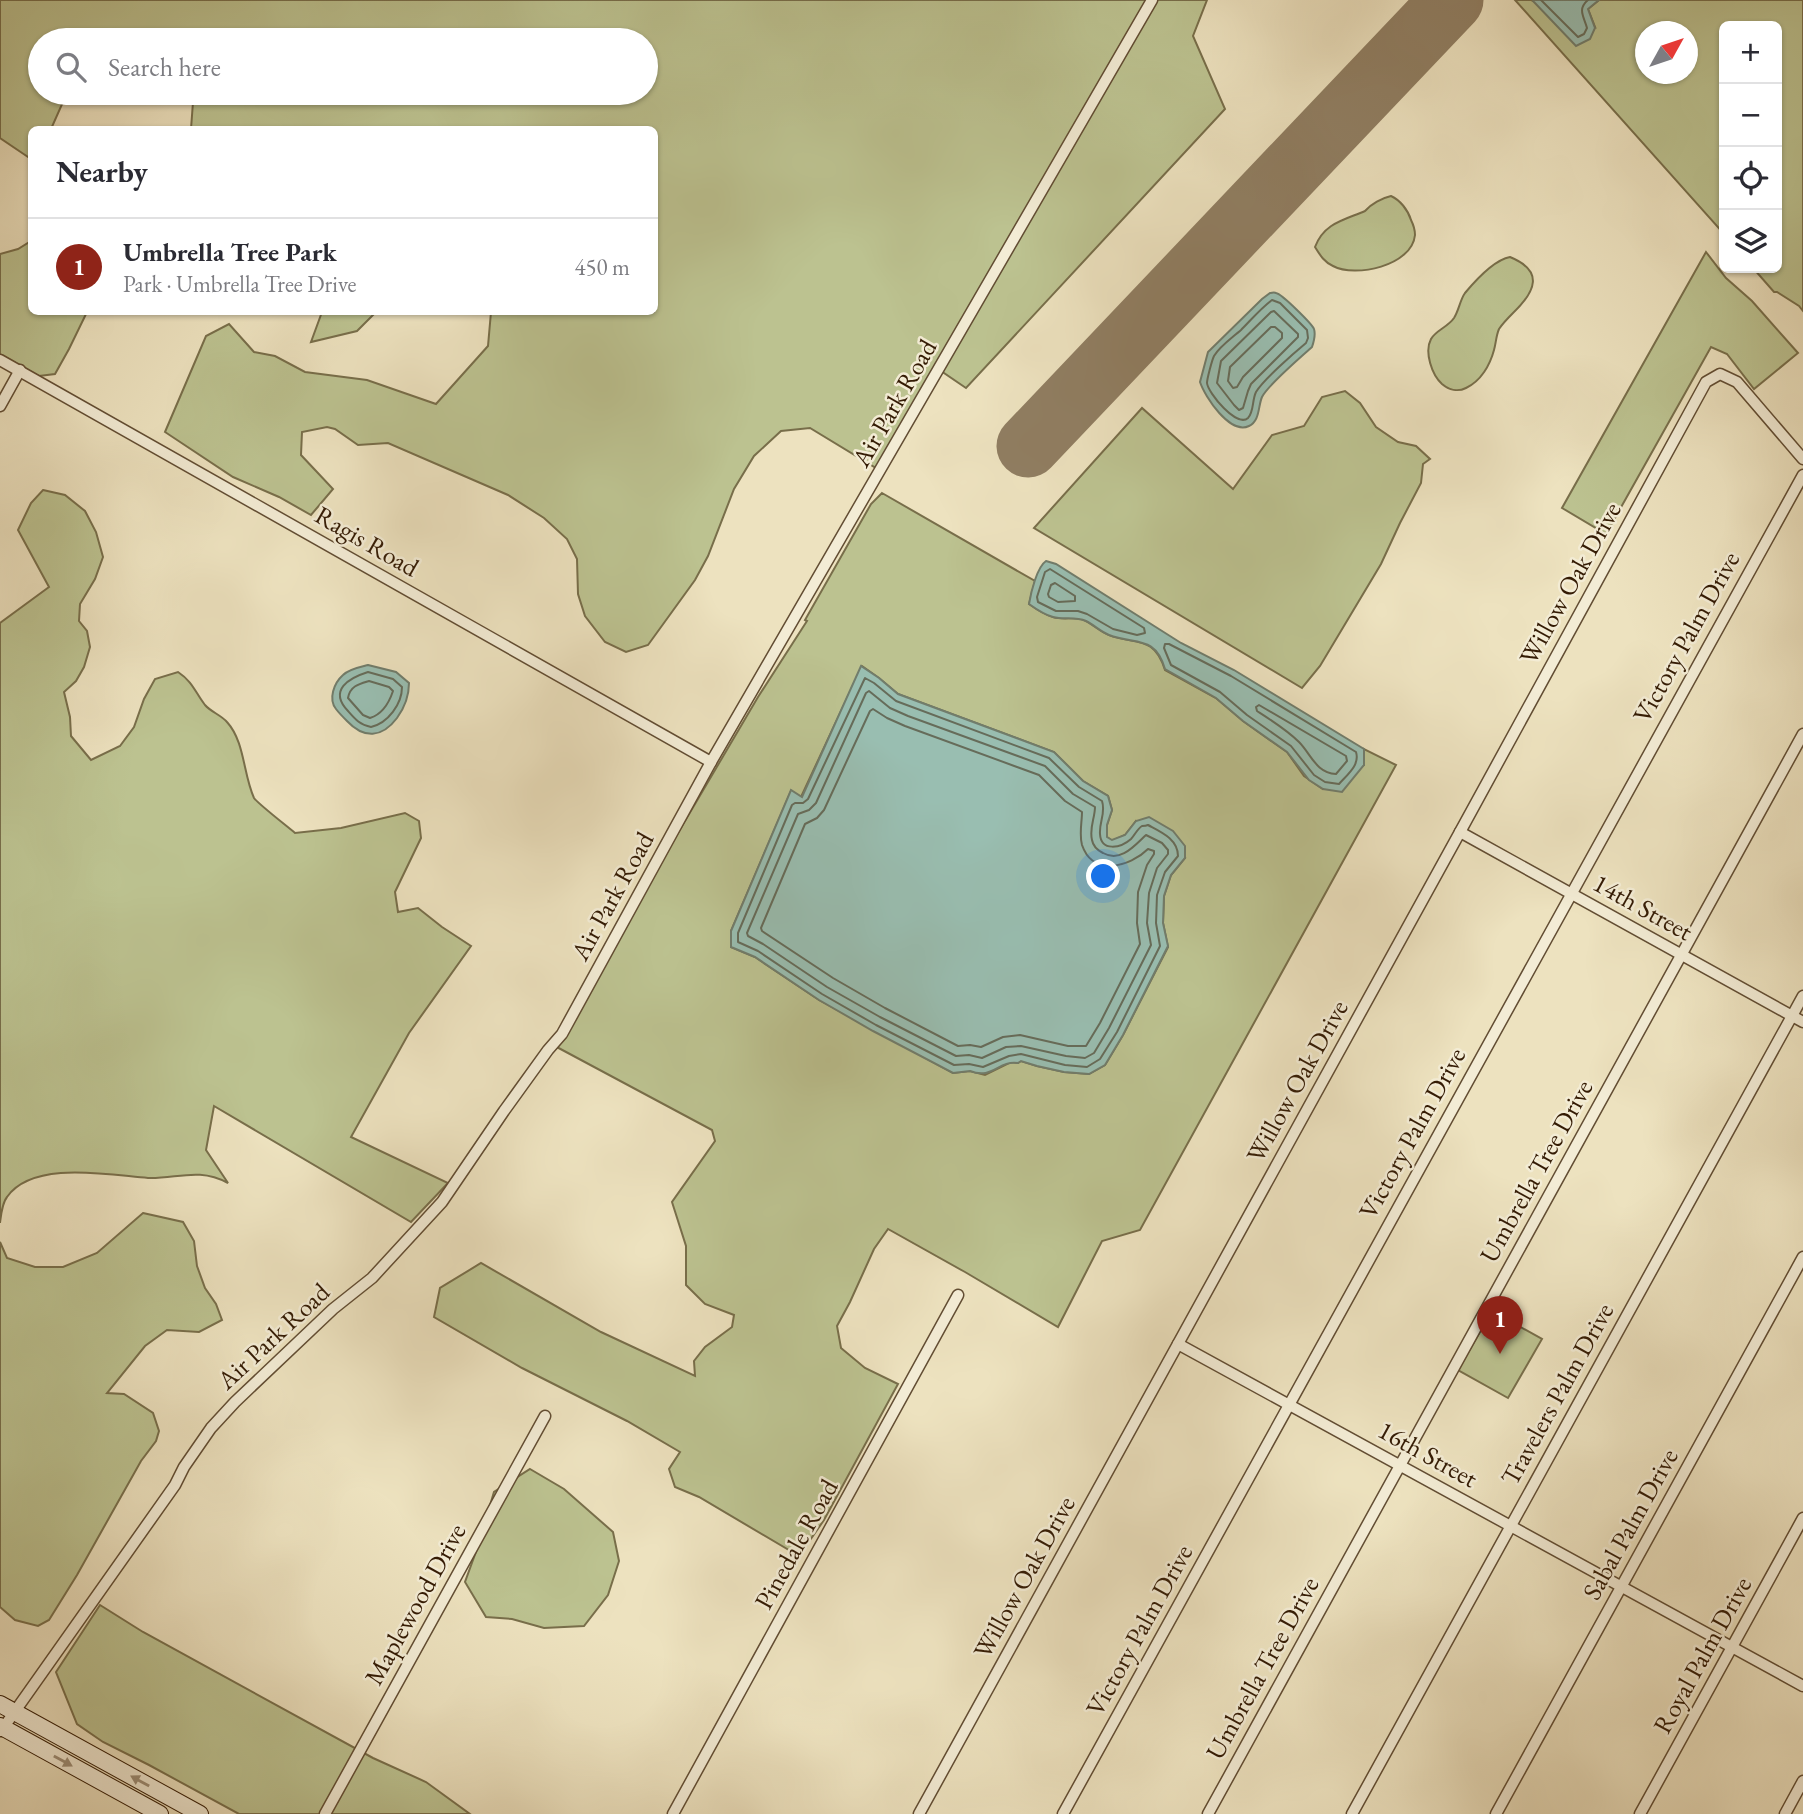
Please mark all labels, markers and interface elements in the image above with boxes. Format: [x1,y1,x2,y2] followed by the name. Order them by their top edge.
[1635,21,1698,84] north arrow
[1719,21,1782,273] map controls
[1719,21,1782,84] button: +
[28,28,658,105] search box
[52,48,90,86] icon: search
[108,50,221,84] text: Search here
[1719,84,1782,147] button: −
[1719,147,1782,210] button: locate
[56,152,148,191] text: Nearby
[1719,210,1782,273] button: layers
[123,235,337,269] text: Umbrella Tree Park
[73,252,85,282] text: 1
[574,252,630,282] text: 450 m
[123,269,356,299] text: Park · Umbrella Tree Drive
[843,332,945,474] street label: Air Park Road
[1511,496,1629,670] street label: Willow Oak Drive
[309,498,426,585] street label: Ragis Road
[1625,545,1747,729] street label: Victory Palm Drive
[562,825,662,967] street label: Air Park Road
[1086,859,1120,893] your location
[1587,866,1699,948] street label: 14th Street
[1238,994,1356,1168] street label: Willow Oak Drive
[1351,1041,1473,1225] street label: Victory Palm Drive
[1472,1074,1600,1268] street label: Umbrella Tree Drive
[209,1275,337,1398] street label: Air Park Road
[1477,1296,1523,1354] pin: 1
[1493,1297,1621,1491] street label: Travelers Palm Drive
[1372,1413,1484,1495] street label: 16th Street
[1574,1442,1686,1606] street label: Sabal Palm Drive
[746,1472,846,1615] street label: Pinedale Road
[965,1490,1083,1664] street label: Willow Oak Drive
[357,1517,473,1691] street label: Maplewood Drive
[1078,1538,1200,1722] street label: Victory Palm Drive
[1198,1571,1326,1765] street label: Umbrella Tree Drive
[1645,1571,1759,1739] street label: Royal Palm Drive
[53,1755,73,1766] one-way arrow
[131,1775,150,1787] one-way arrow

